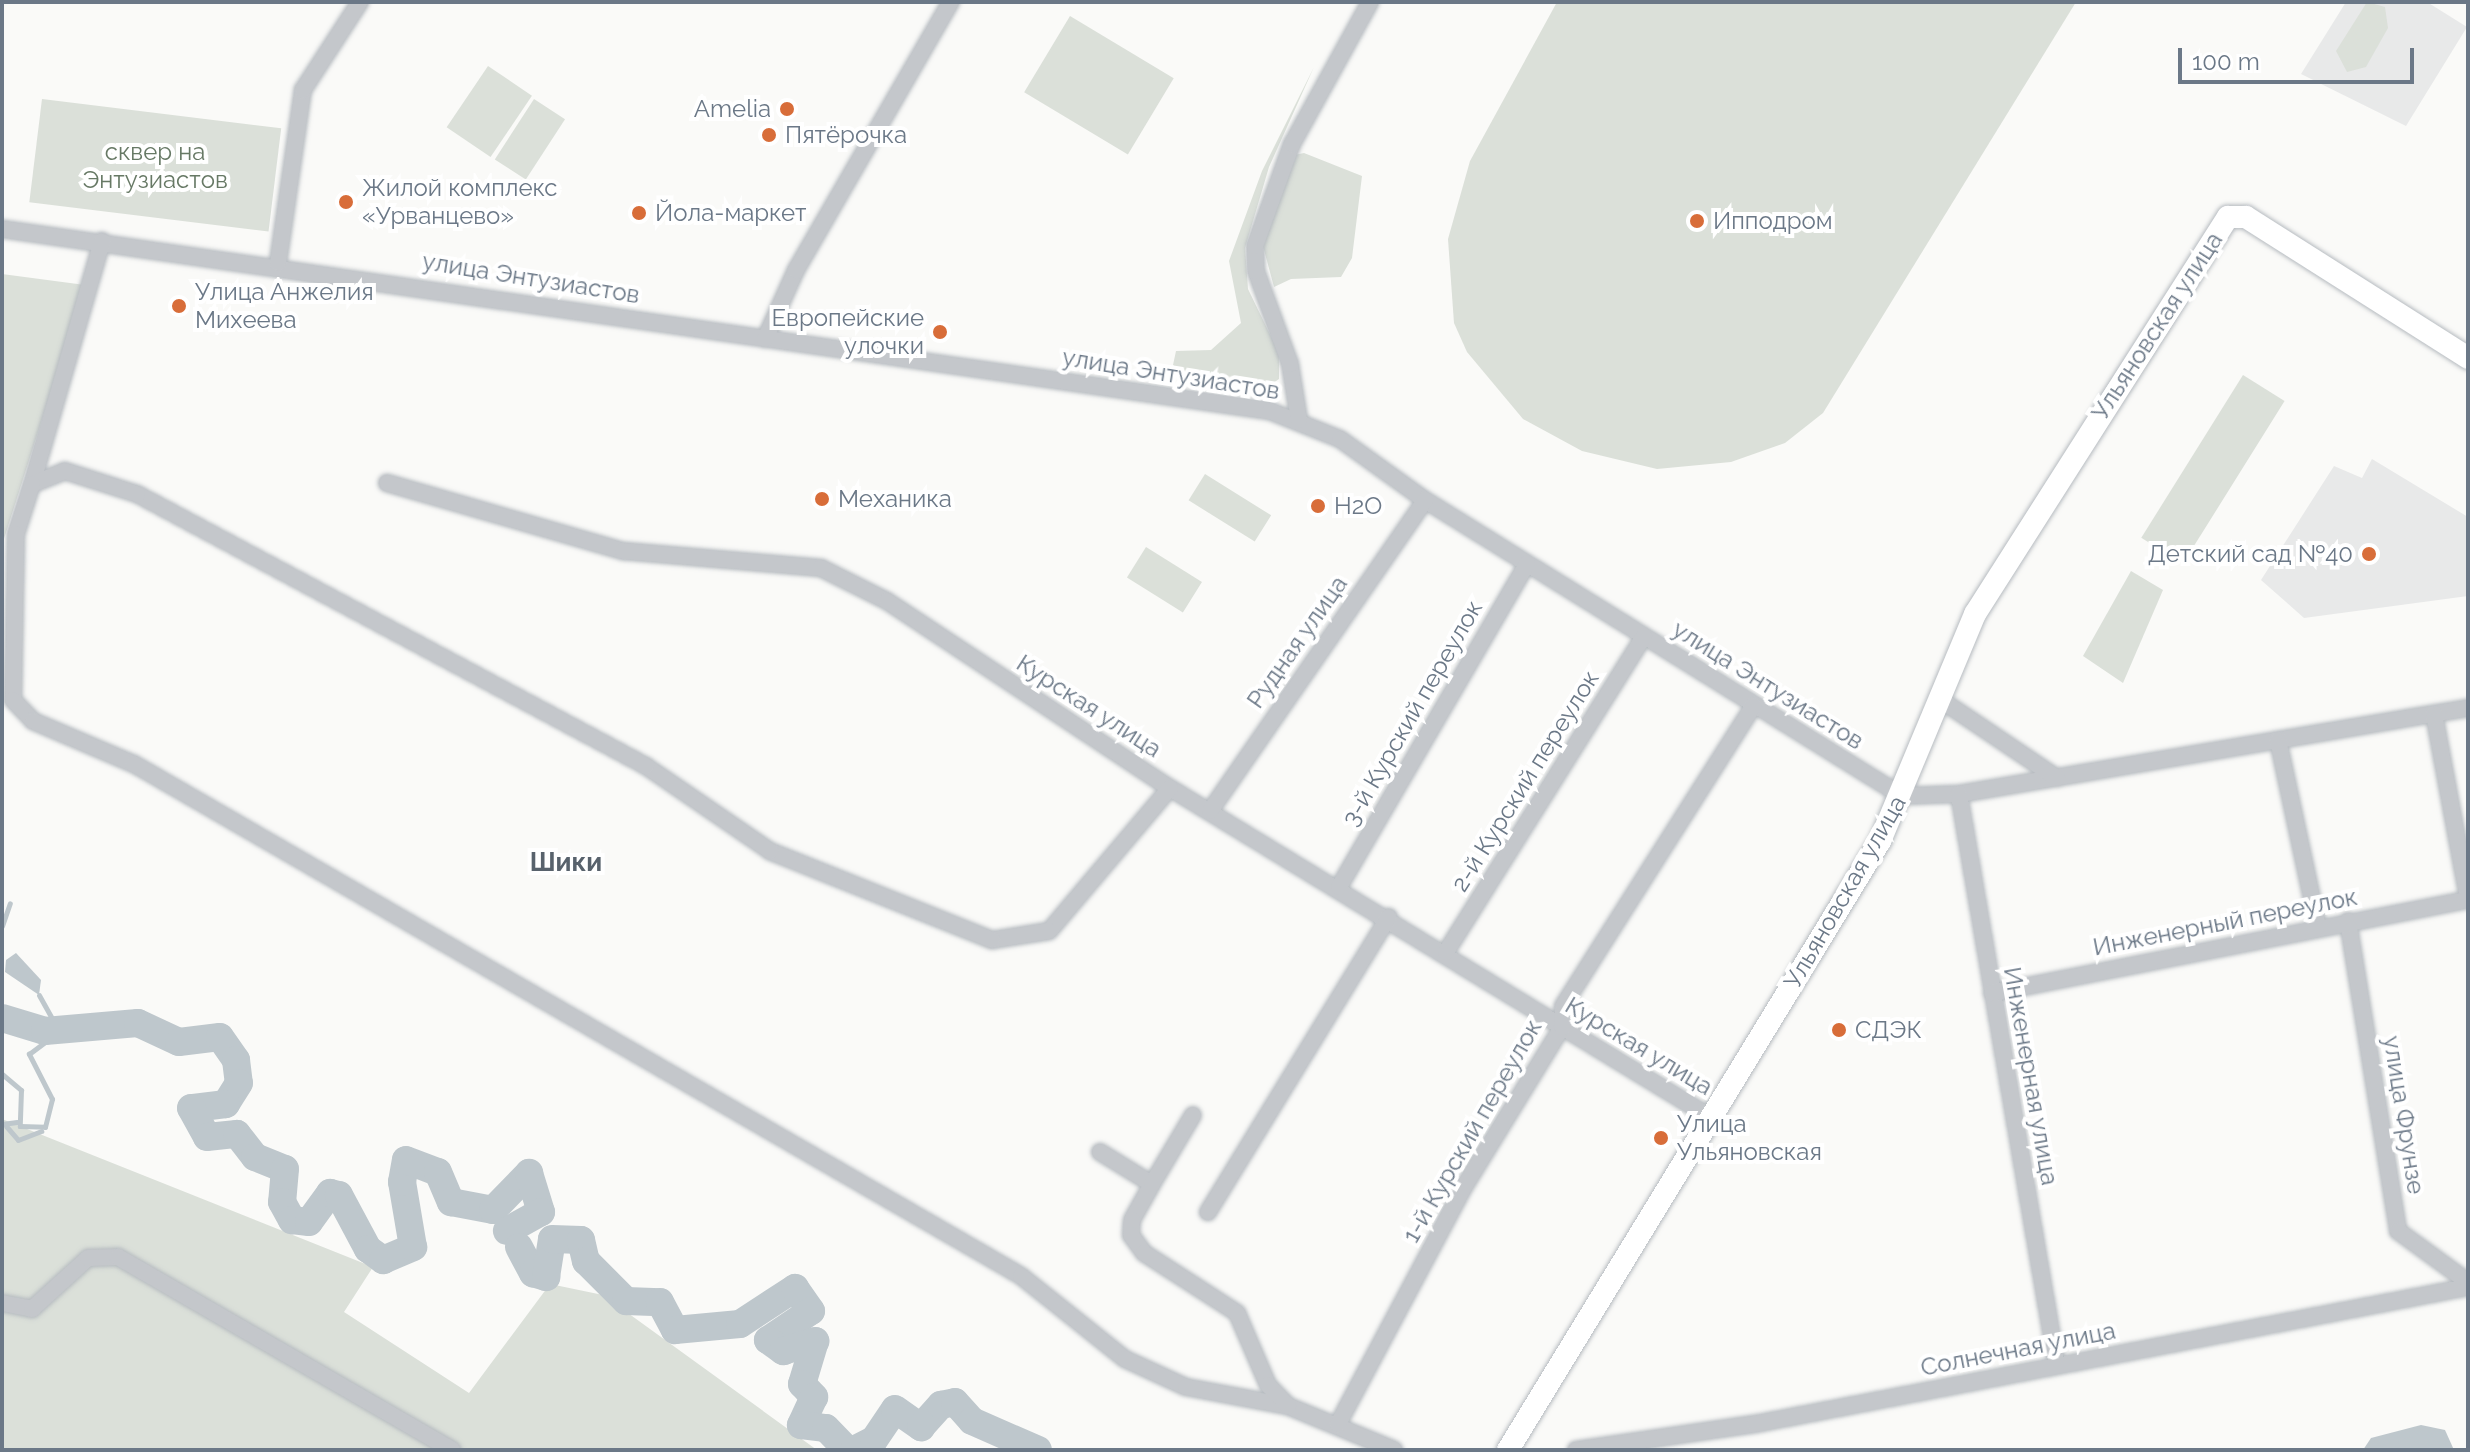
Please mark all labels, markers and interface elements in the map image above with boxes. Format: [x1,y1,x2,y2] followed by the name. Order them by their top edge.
[2182,32,2418,82] scale bar
[2192,47,2260,76] text: 100 m
[694,95,771,123] place label: Amelia
[778,100,796,118] marker: Amelia
[785,121,907,149] place label: Пятёрочка
[760,126,778,144] marker: Пятёрочка
[82,138,228,194] park label: сквер на Энтузиастов
[362,174,558,230] place label: Жилой комплекс «Урванцево»
[337,193,355,211] marker: Жилой комплекс «Урванцево»
[655,199,806,227] place label: Йола-маркет
[630,204,648,222] marker: Йола-маркет
[1713,207,1833,235] place label: Ипподром
[1688,212,1706,230] marker: Ипподром
[2085,226,2229,426] street label: Ульяновская улица
[420,247,642,309] street label: улица Энтузиастов
[195,278,374,334] place label: Улица Анжелия Михеева
[170,297,188,315] marker: Улица Анжелия Михеева
[772,304,924,360] place label: Европейские улочки
[931,323,949,341] marker: Европейские улочки
[1060,343,1282,405] street label: улица Энтузиастов
[838,485,952,513] place label: Механика
[813,490,831,508] marker: Механика
[1334,492,1382,520] place label: H2O
[1309,497,1327,515] marker: H2O
[2148,540,2353,568] place label: Детский сад №40
[2360,545,2378,563] marker: Детский сад №40
[1241,570,1353,714] street label: Рудная улица
[1336,595,1488,831] street label: 3-й Курский переулок
[1667,615,1869,755] street label: улица Энтузиастов
[1011,648,1167,764] street label: Курская улица
[1445,665,1605,897] street label: 2-й Курский переулок
[1778,790,1912,994] street label: Ульяновская улица
[530,847,602,879] district label: Шики
[2090,882,2360,962] street label: Инженерный переулок
[1998,964,2064,1188] street label: Инженерная улица
[1560,991,1718,1101] street label: Курская улица
[1396,1014,1548,1248] street label: 1-й Курский переулок
[1855,1016,1922,1044] place label: СДЭК
[1830,1021,1848,1039] marker: СДЭК
[2377,1034,2431,1196] street label: улица Фрунзе
[1677,1110,1822,1166] place label: Улица Ульяновская
[1652,1129,1670,1147] marker: Улица Ульяновская
[1918,1316,2118,1382] street label: Солнечная улица

